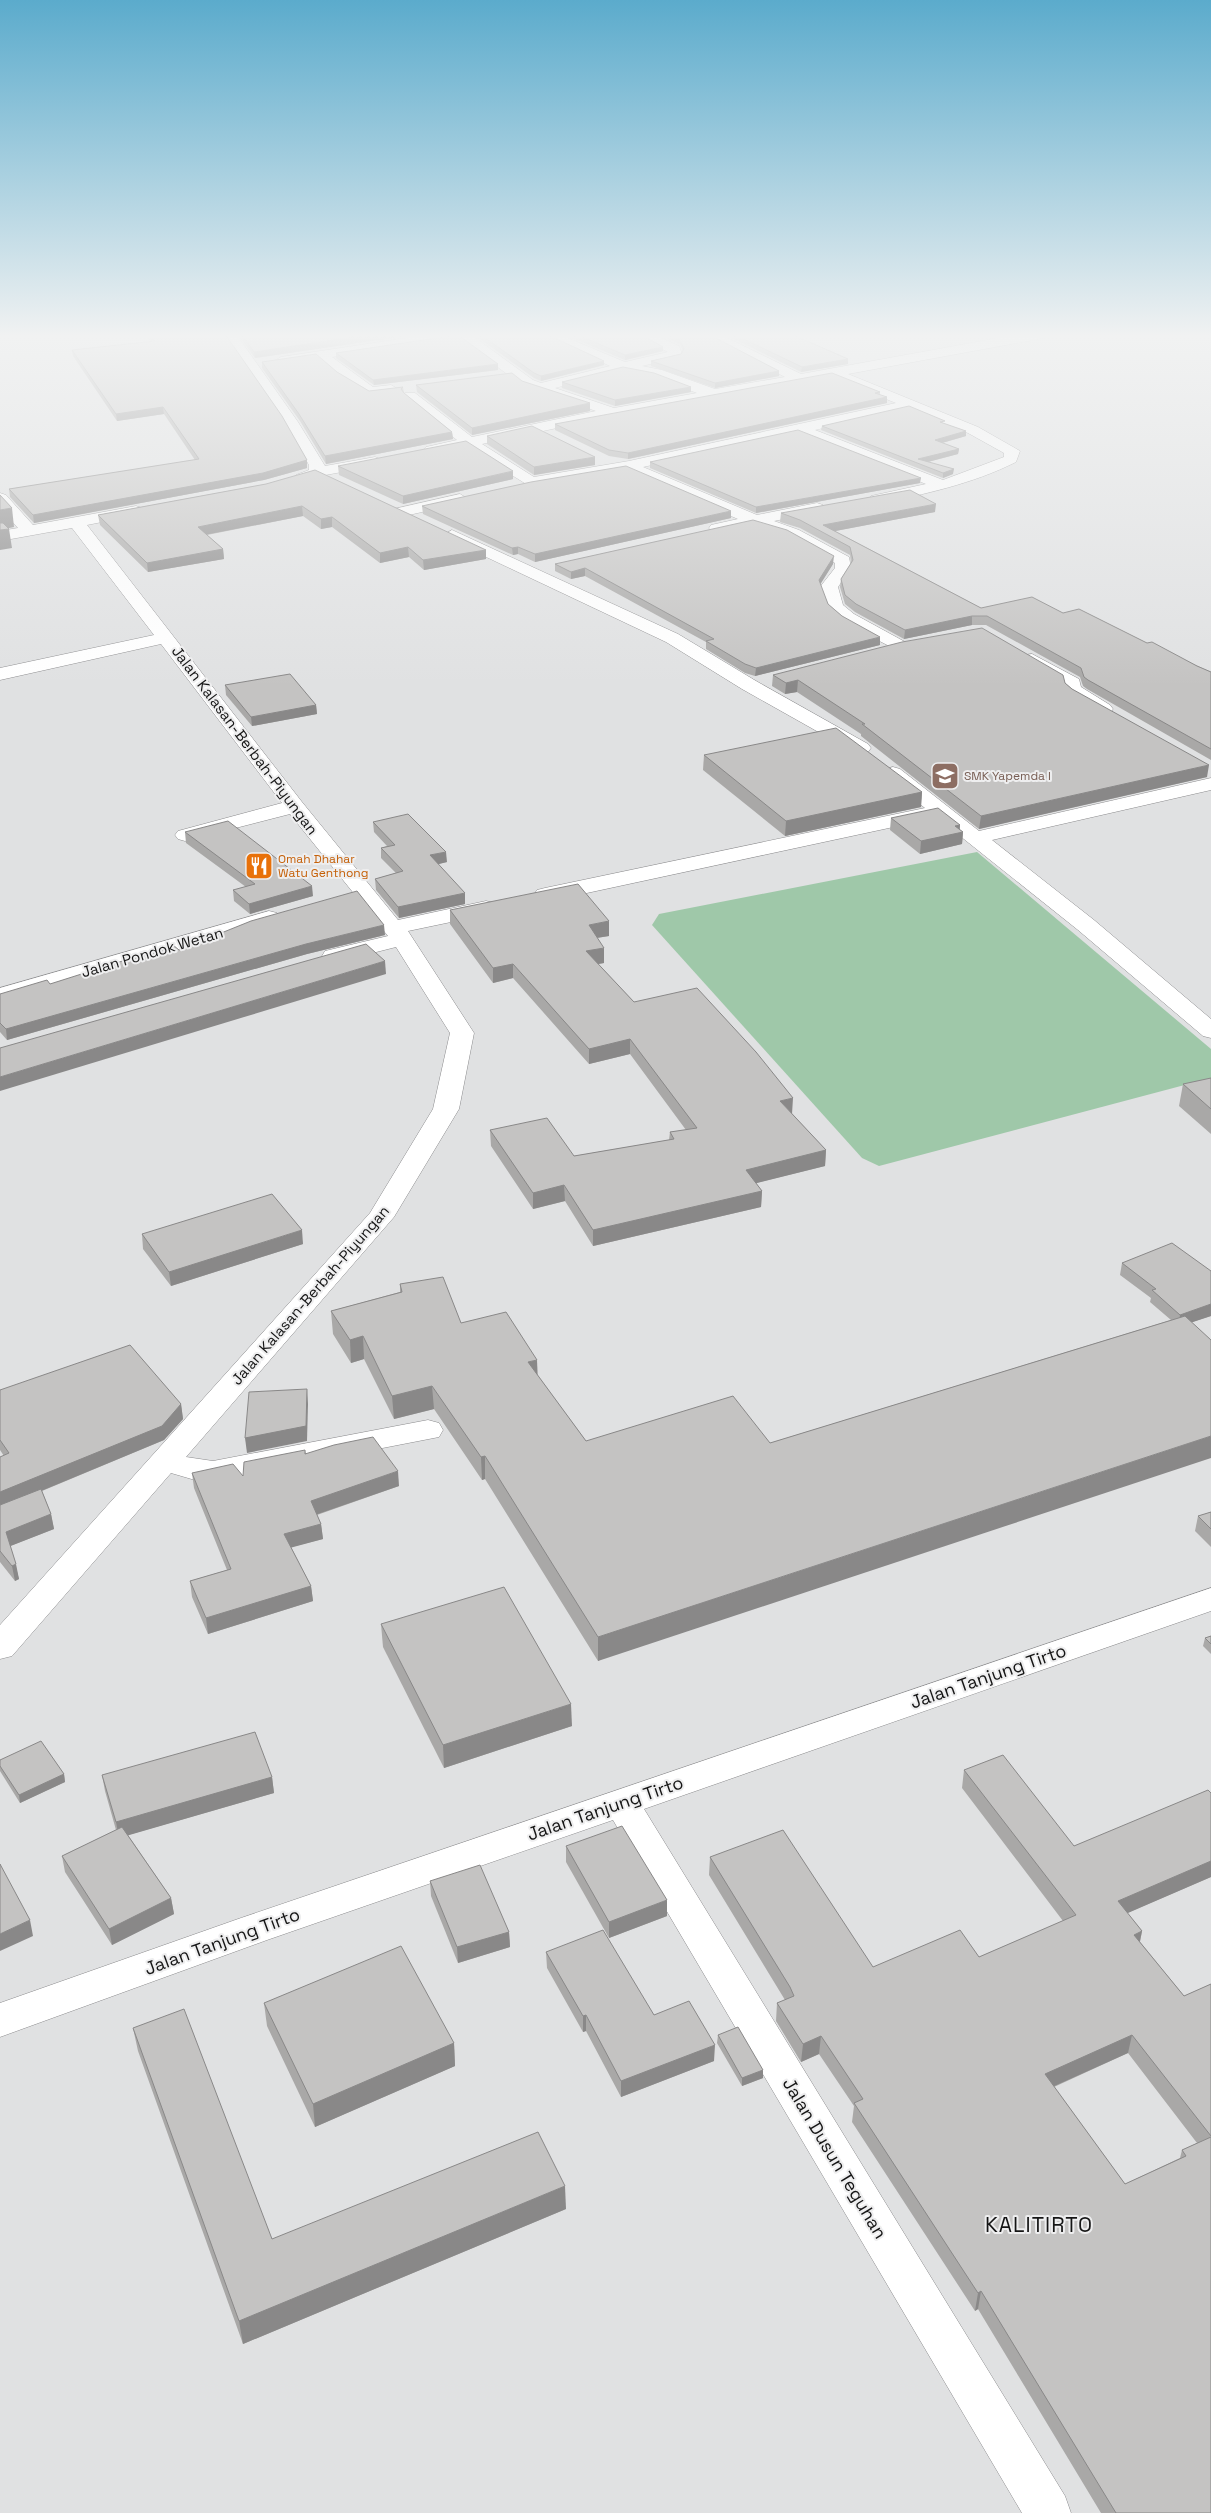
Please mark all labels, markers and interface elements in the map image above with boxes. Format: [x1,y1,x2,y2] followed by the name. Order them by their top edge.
[168,642,322,838] street label: Jalan Kalasan-Berbah-Piyungan
[930,761,960,791] school or university icon: SMK Yapemda I
[964,768,1051,784] place label: SMK Yapemda I
[244,851,274,881] restaurant icon: Omah Dhahar Watu Genthong
[278,851,368,881] place label: Omah Dhahar Watu Genthong
[79,923,225,981] street label: Jalan Pondok Wetan
[227,1201,393,1389] street label: Jalan Kalasan-Berbah-Piyungan
[907,1638,1069,1714] street label: Jalan Tanjung Tirto
[524,1770,686,1846] street label: Jalan Tanjung Tirto
[141,1902,303,1980] street label: Jalan Tanjung Tirto
[778,2073,892,2243] street label: Jalan Dusun Teguhan
[985,2211,1093,2238] district label: KALITIRTO

